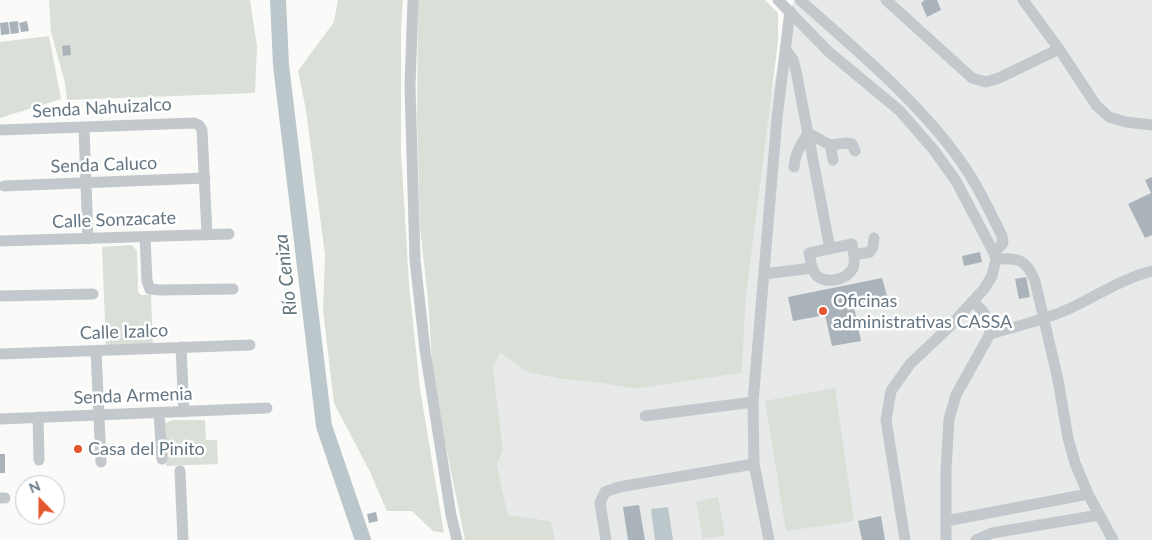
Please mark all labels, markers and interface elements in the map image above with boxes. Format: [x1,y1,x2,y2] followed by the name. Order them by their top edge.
[32,94,172,122] street label: Senda Nahuizalco
[50,152,158,178] street label: Senda Caluco
[52,207,176,233] street label: Calle Sonzacate
[270,233,302,317] water label: Río Ceniza
[833,290,1012,332] place label: Oficinas administrativas CASSA
[817,305,829,317] marker: Oficinas administrativas CASSA
[79,320,169,344] street label: Calle Izalco
[73,383,193,409] street label: Senda Armenia
[88,438,205,460] place label: Casa del Pinito
[72,443,84,455] marker: Casa del Pinito
[15,475,65,525] north arrow
[26,477,43,496] text: N

